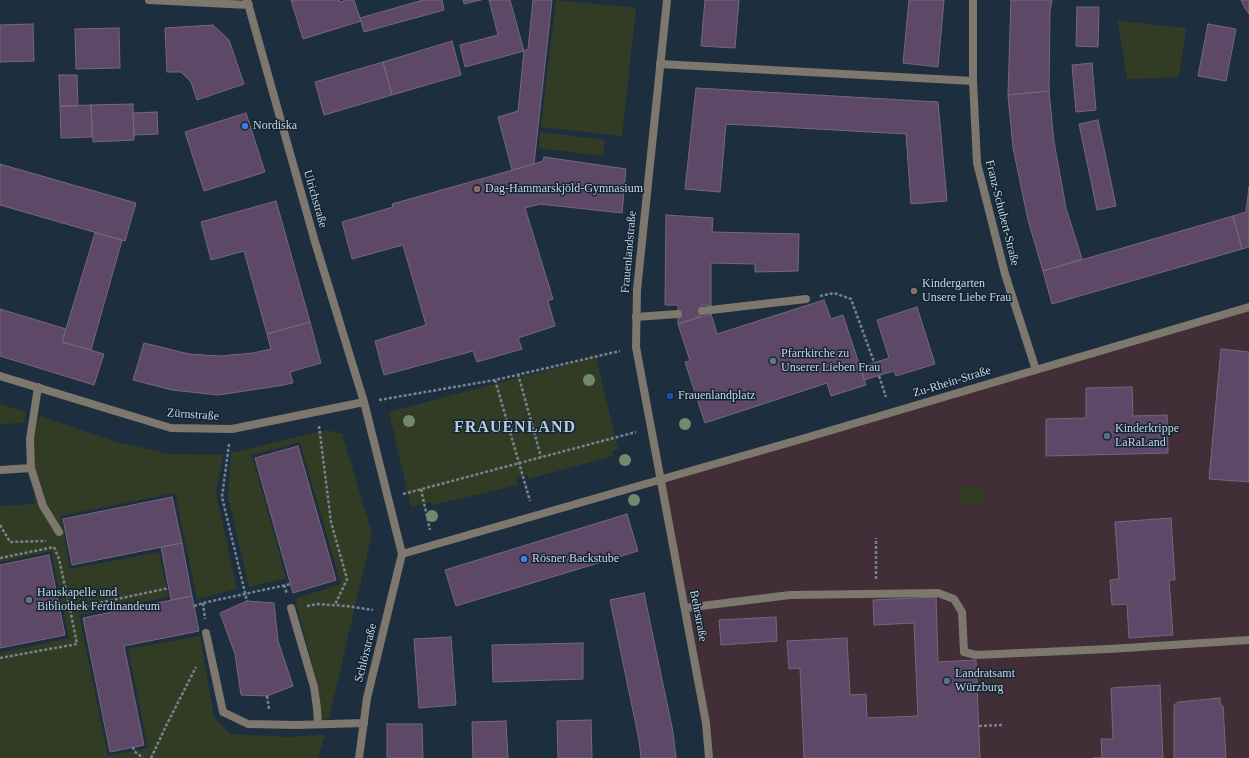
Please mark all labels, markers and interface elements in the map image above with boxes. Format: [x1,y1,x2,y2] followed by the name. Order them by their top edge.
[253,119,297,133] place label: Nordiska
[240,121,250,131] marker: Nordiska
[982,159,1022,267] street label: Franz-Schubert-Straße
[300,169,330,229] street label: Ulrichstraße
[485,182,643,196] place label: Dag-Hammarskjöld-Gymnasium
[472,184,482,194] marker: Dag-Hammarskjöld-Gymnasium
[618,210,640,294] street label: Frauenlandstraße
[922,277,1011,305] place label: Kindergarten Unsere Liebe Frau
[909,286,919,296] marker: Kindergarten Unsere Liebe Frau
[781,347,880,375] place label: Pfarrkirche zu Unserer Lieben Frau
[768,356,778,366] marker: Pfarrkirche zu Unserer Lieben Frau
[911,363,993,401] street label: Zu-Rhein-Straße
[678,389,755,403] place label: Frauenlandplatz
[665,391,675,401] marker: Frauenlandplatz
[167,406,219,424] street label: Zürnstraße
[454,418,576,438] district label: FRAUENLAND
[1115,422,1179,450] place label: Kinderkrippe LaRaLand
[1102,431,1112,441] marker: Kinderkrippe LaRaLand
[532,552,619,566] place label: Rösner Backstube
[519,554,529,564] marker: Rösner Backstube
[37,586,160,614] place label: Hauskapelle und Bibliothek Ferdinandeum
[686,589,710,643] street label: Behrstraße
[24,595,34,605] marker: Hauskapelle und Bibliothek Ferdinandeum
[352,622,380,684] street label: Schlörstraße
[955,667,1015,695] place label: Landratsamt Würzburg
[942,676,952,686] marker: Landratsamt Würzburg

